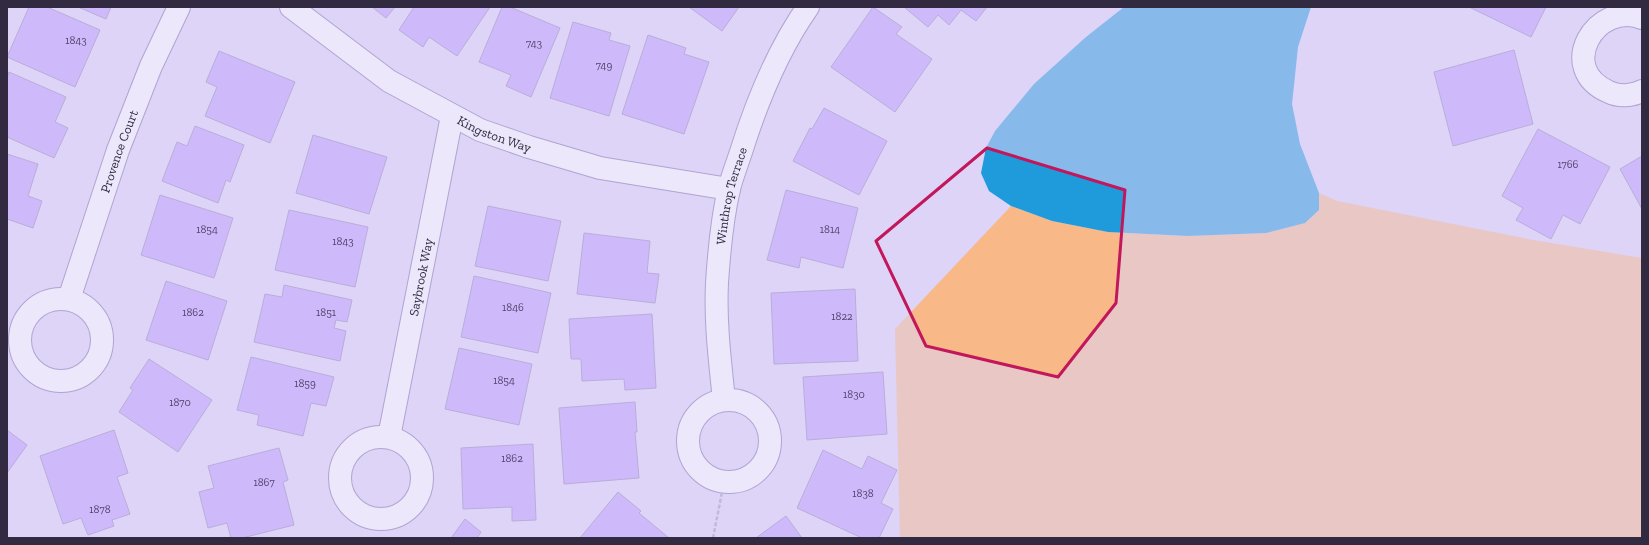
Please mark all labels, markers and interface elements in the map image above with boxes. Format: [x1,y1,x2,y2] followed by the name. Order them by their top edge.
[65,34,87,47] house number: 1843
[526,37,542,50] house number: 743
[596,59,613,72] house number: 749
[97,108,141,195] street label: Provence Court
[455,112,533,155] street label: Kingston Way
[713,145,750,245] street label: Winthrop Terrace
[1558,158,1579,171] house number: 1766
[196,223,218,236] house number: 1854
[820,223,840,236] house number: 1814
[332,235,354,248] house number: 1843
[406,237,436,317] street label: Saybrook Way
[502,301,524,314] house number: 1846
[182,306,204,319] house number: 1862
[316,306,337,319] house number: 1851
[831,310,853,323] house number: 1822
[493,374,515,387] house number: 1854
[294,377,316,390] house number: 1859
[843,388,865,401] house number: 1830
[169,396,191,409] house number: 1870
[501,452,523,465] house number: 1862
[253,476,275,489] house number: 1867
[852,487,874,500] house number: 1838
[89,503,111,516] house number: 1878

